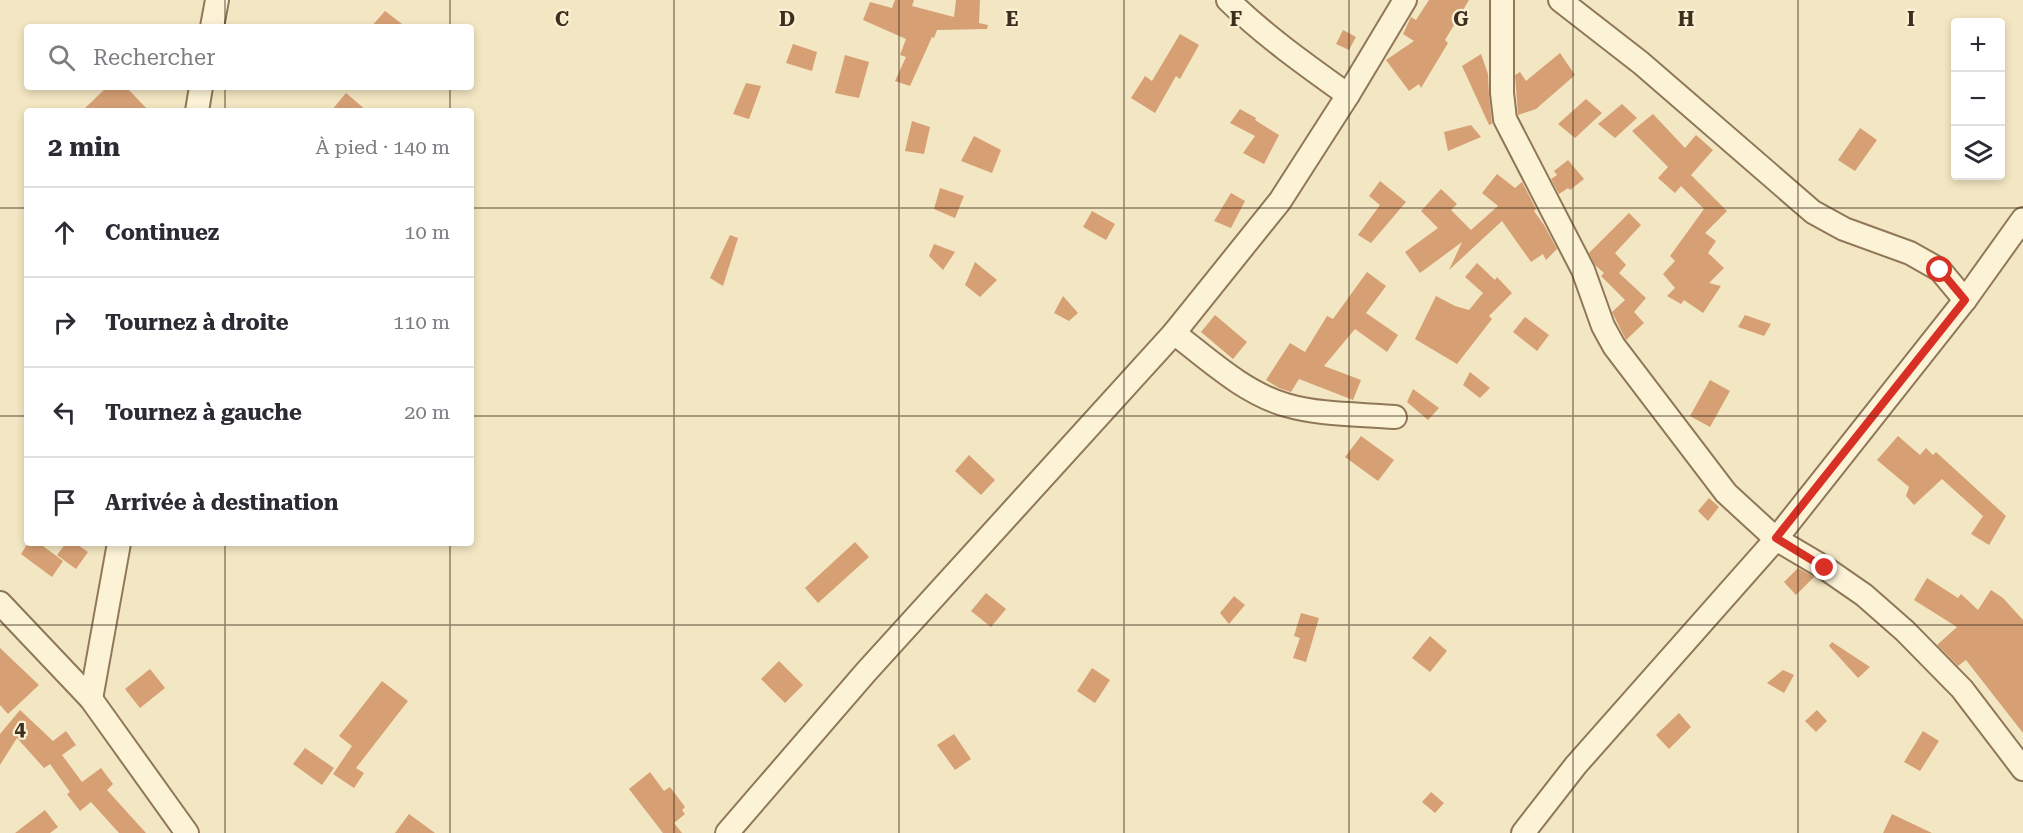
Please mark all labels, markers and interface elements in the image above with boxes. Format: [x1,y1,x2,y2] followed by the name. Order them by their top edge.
[555,7,569,31] text: C
[779,7,795,31] text: D
[1006,7,1019,31] text: E
[1230,7,1242,31] text: F
[1453,7,1469,31] text: G
[1678,7,1694,31] text: H
[1907,7,1915,31] text: I
[1951,18,2005,180] map controls
[1951,18,2005,72] button: +
[24,24,474,90] search box
[45,41,78,74] icon: search
[93,45,215,70] text: Rechercher
[1951,72,2005,126] button: −
[1951,126,2005,180] button: layers
[48,132,120,162] text: 2 min
[316,135,450,159] text: À pied · 140 m
[48,216,81,249] icon: ahead
[105,220,219,245] text: Continuez
[404,220,450,244] text: 10 m
[1926,256,1952,282] route start
[48,306,81,339] icon: right
[105,310,289,335] text: Tournez à droite
[393,310,450,334] text: 110 m
[48,396,81,429] icon: left
[105,400,302,425] text: Tournez à gauche
[404,400,450,424] text: 20 m
[48,486,81,519] icon: arrive
[105,490,339,515] text: Arrivée à destination
[1811,554,1837,580] route end
[14,717,26,741] text: 4

